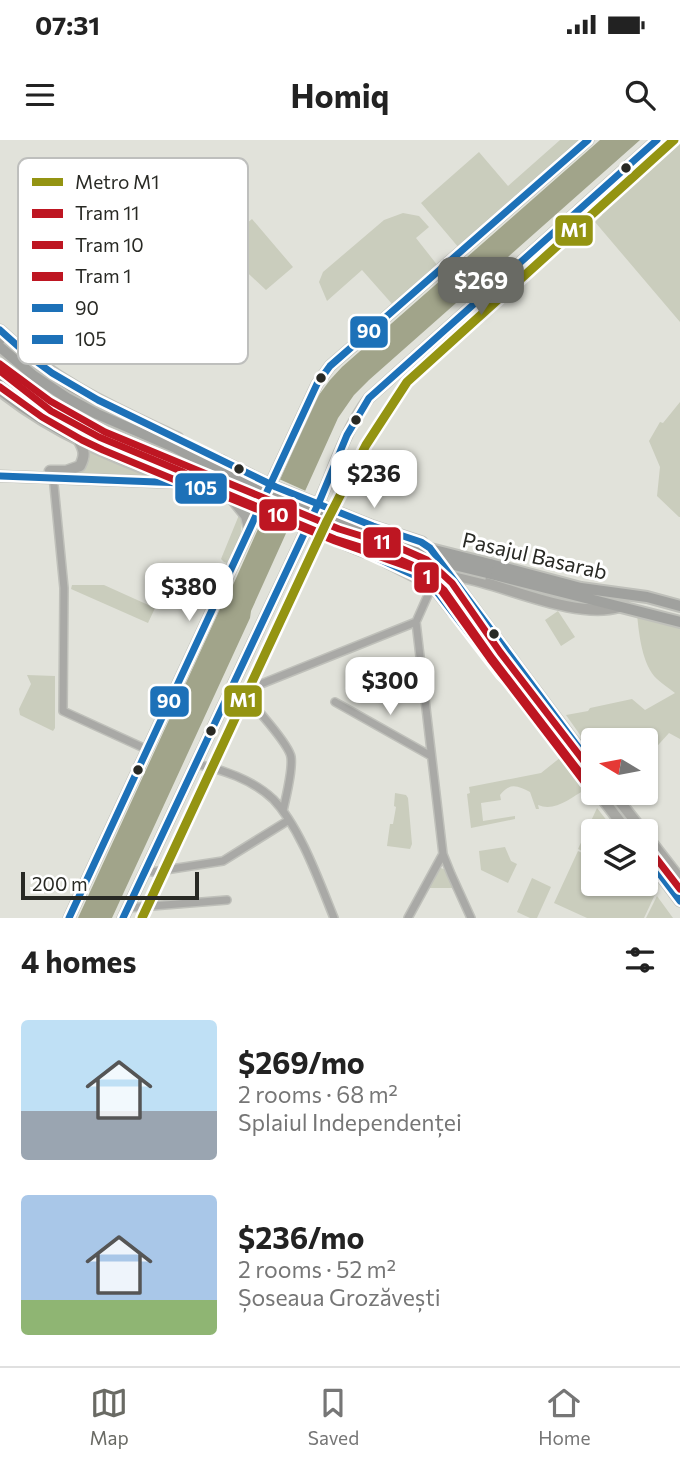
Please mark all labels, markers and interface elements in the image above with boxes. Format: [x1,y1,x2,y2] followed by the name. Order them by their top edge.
[35,9,100,40] text: 07:31
[291,75,389,115] text: Homiq
[21,76,59,114] icon: menu
[621,76,659,114] icon: search
[18,158,248,364] legend
[619,161,633,175] unlabelled marker
[75,170,159,193] text: Metro M1
[75,201,139,224] text: Tram 11
[554,214,594,247] line badge: M1
[561,218,587,241] text: M1
[75,233,144,256] text: Tram 10
[440,258,522,317] pin: $269
[75,264,131,287] text: Tram 1
[454,266,508,294] text: $269
[75,296,99,319] text: 90
[349,315,389,349] line badge: 90
[357,319,381,342] text: 90
[75,327,106,350] text: 105
[314,371,328,385] unlabelled marker
[349,413,363,427] unlabelled marker
[333,450,415,510] pin: $236
[347,459,401,487] text: $236
[232,462,246,476] unlabelled marker
[174,472,228,505] line badge: 105
[185,476,217,499] text: 105
[258,498,298,532] line badge: 10
[267,503,289,526] text: 10
[362,526,402,559] line badge: 11
[460,526,610,584] street label: Pasajul Basarab
[373,530,391,553] text: 11
[413,561,440,594] line badge: 1
[148,564,230,623] pin: $380
[423,565,431,588] text: 1
[161,572,217,600] text: $380
[487,627,501,641] unlabelled marker
[349,658,431,717] pin: $300
[361,666,419,694] text: $300
[223,684,263,718] line badge: M1
[149,685,190,718] line badge: 90
[230,688,256,711] text: M1
[157,689,181,712] text: 90
[204,724,218,738] unlabelled marker
[581,728,658,805] north arrow
[581,728,658,896] map controls
[131,763,145,777] unlabelled marker
[581,819,658,896] button: layers
[21,869,200,901] scale bar
[32,872,88,895] text: 200 m
[621,941,659,979] icon: filters
[21,942,136,979] text: 4 homes
[238,1043,365,1080] text: $269/mo
[77,1048,161,1132] icon: home
[238,1080,398,1108] text: 2 rooms · 68 m²
[238,1108,462,1136] text: Splaiul Independenței
[238,1218,364,1255] text: $236/mo
[77,1223,161,1307] icon: home
[238,1255,396,1283] text: 2 rooms · 52 m²
[238,1283,441,1311] text: Șoseaua Grozăvești
[90,1384,129,1449] tab: Map
[308,1384,359,1449] tab: Saved
[538,1384,590,1449] tab: Home

